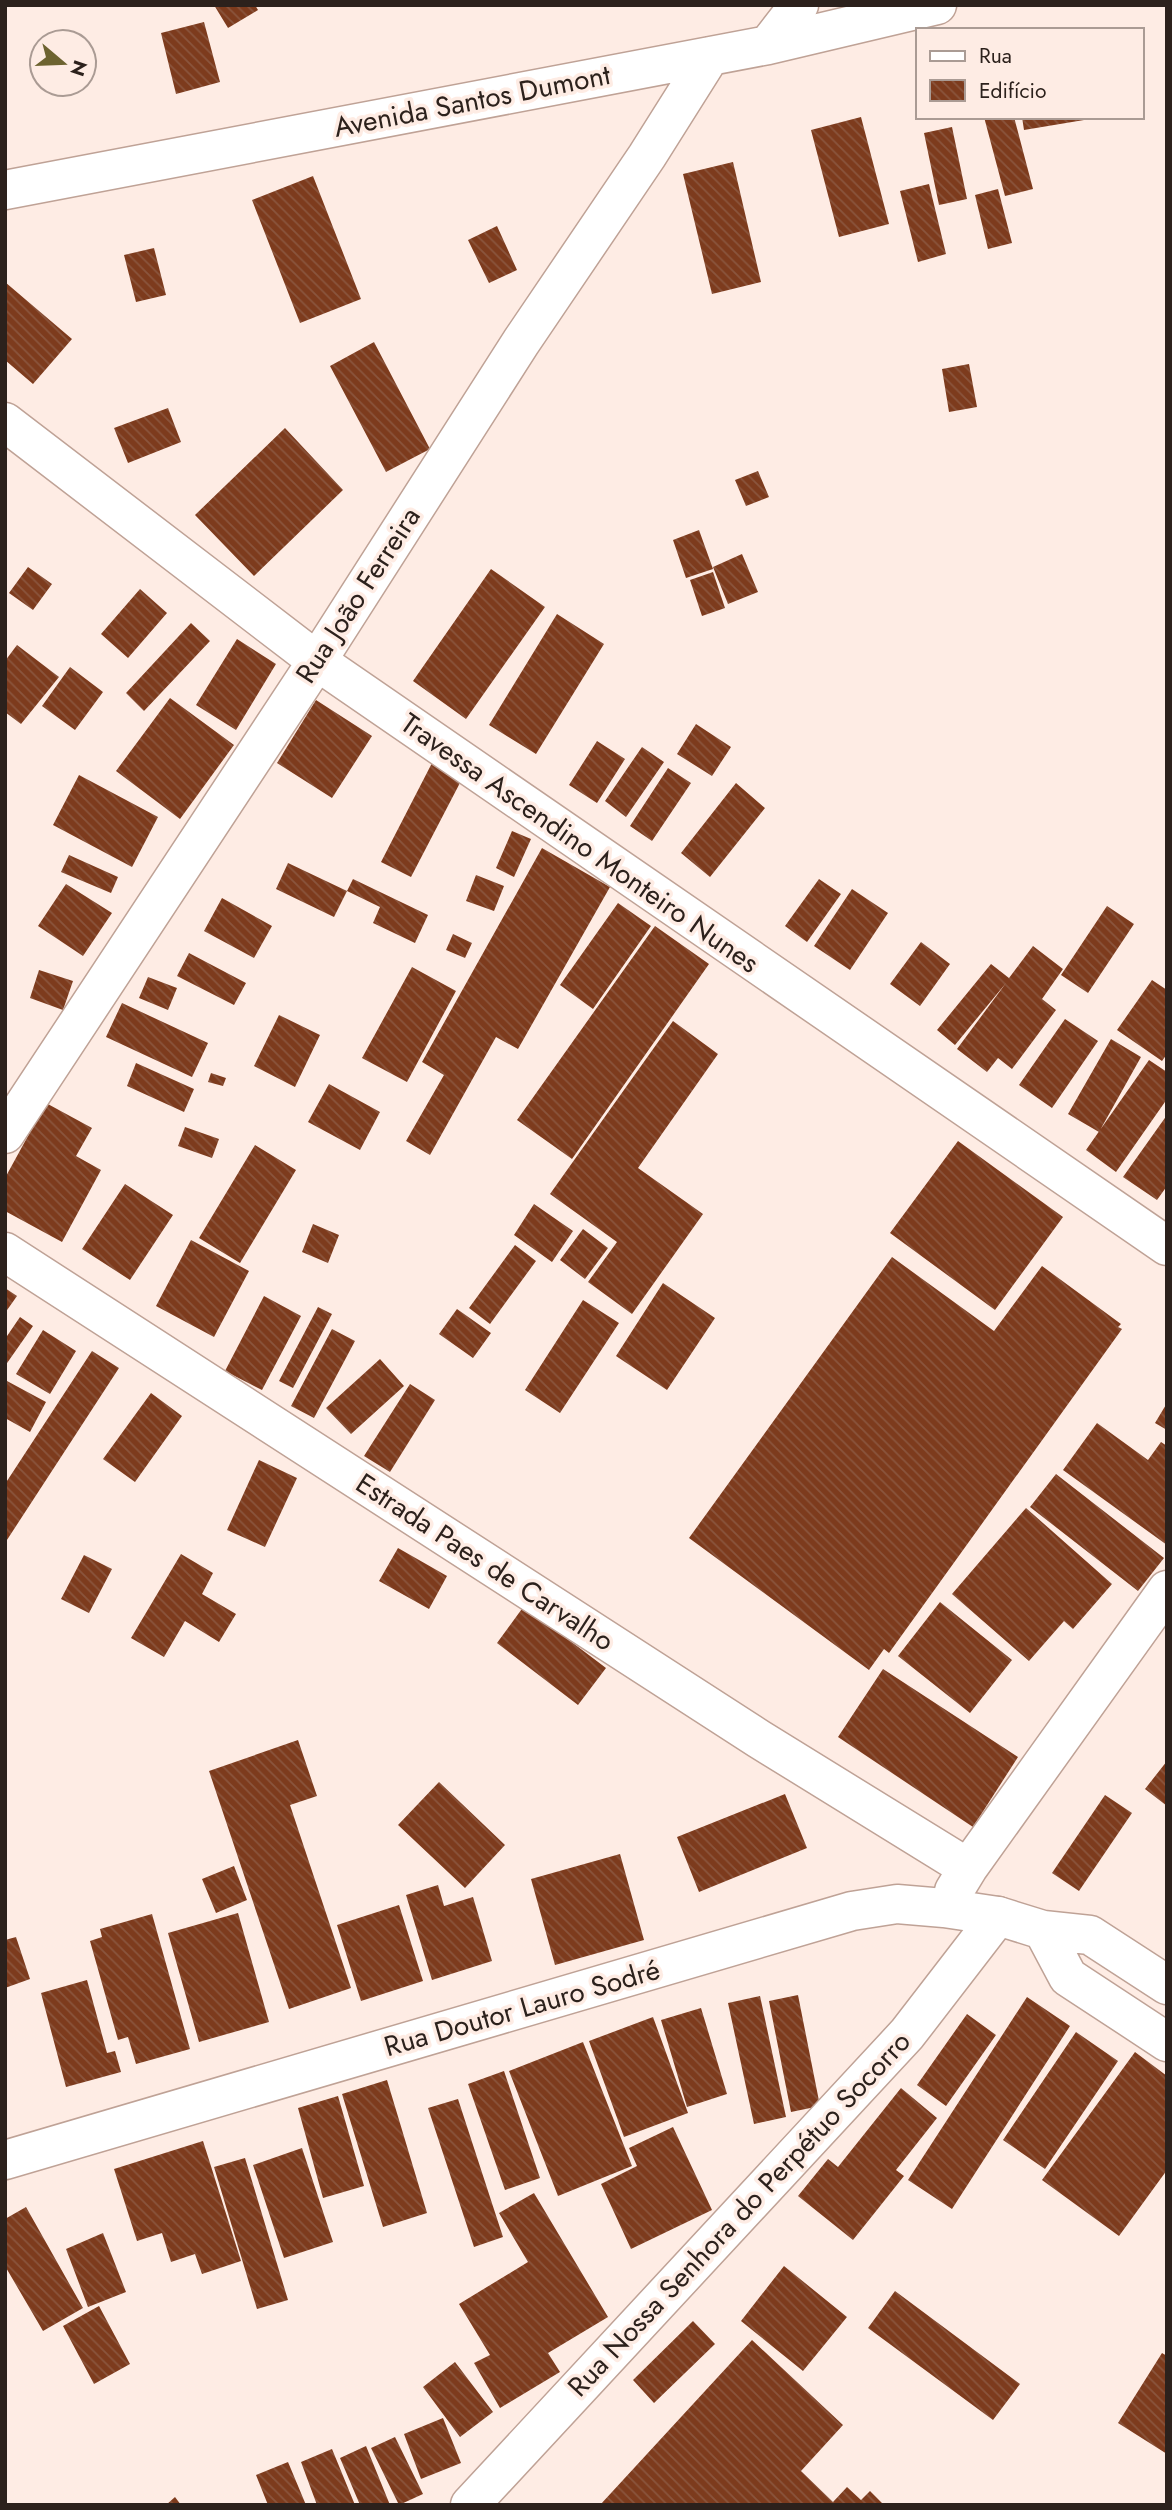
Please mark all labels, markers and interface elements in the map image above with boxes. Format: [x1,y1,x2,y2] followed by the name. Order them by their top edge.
[28,28,98,98] north arrow
[916,28,1144,119] legend
[979,41,1012,71] text: Rua
[330,54,614,148] street label: Avenida Santos Dumont
[63,57,94,80] text: N
[979,76,1046,106] text: Edifício
[286,499,430,691] street label: Rua João Ferreira
[392,703,768,983] street label: Travessa Ascendino Monteiro Nunes
[348,1463,622,1661] street label: Estrada Paes de Carvalho
[379,1949,665,2067] street label: Rua Doutor Lauro Sodré
[558,2022,920,2406] street label: Rua Nossa Senhora do Perpétuo Socorro

